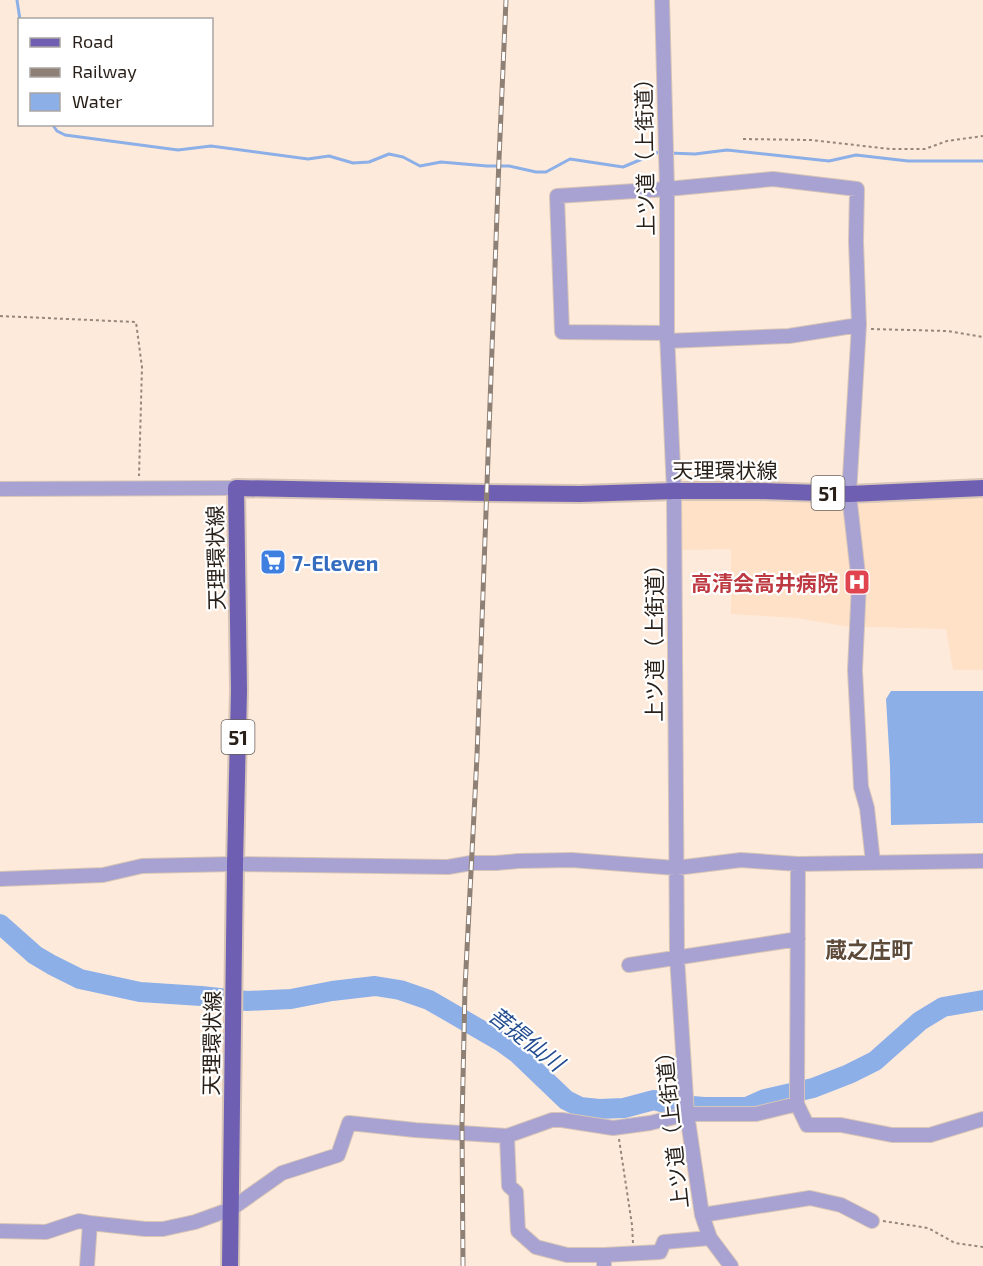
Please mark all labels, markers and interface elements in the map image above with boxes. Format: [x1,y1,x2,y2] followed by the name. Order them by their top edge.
[18,18,213,126] legend
[72,30,113,52] text: Road
[72,60,137,82] text: Railway
[630,68,658,236] street label: 上ツ道（上街道）
[72,90,122,112] text: Water
[673,457,778,482] street label: 天理環状線
[812,476,844,510] road number: 51
[202,505,228,611] street label: 天理環状線
[258,547,288,577] supermarket icon: 7-Eleven
[292,550,378,575] place label: 7-Eleven
[641,554,666,722] street label: 上ツ道（上街道）
[842,567,872,597] hospital icon: 高清会高井病院
[691,570,838,595] place label: 高清会高井病院
[222,720,254,754] road number: 51
[825,936,913,962] district label: 蔵之庄町
[198,990,224,1096] street label: 天理環状線
[484,1001,571,1077] water label: 菩提仙川
[650,1040,692,1210] street label: 上ツ道（上街道）

